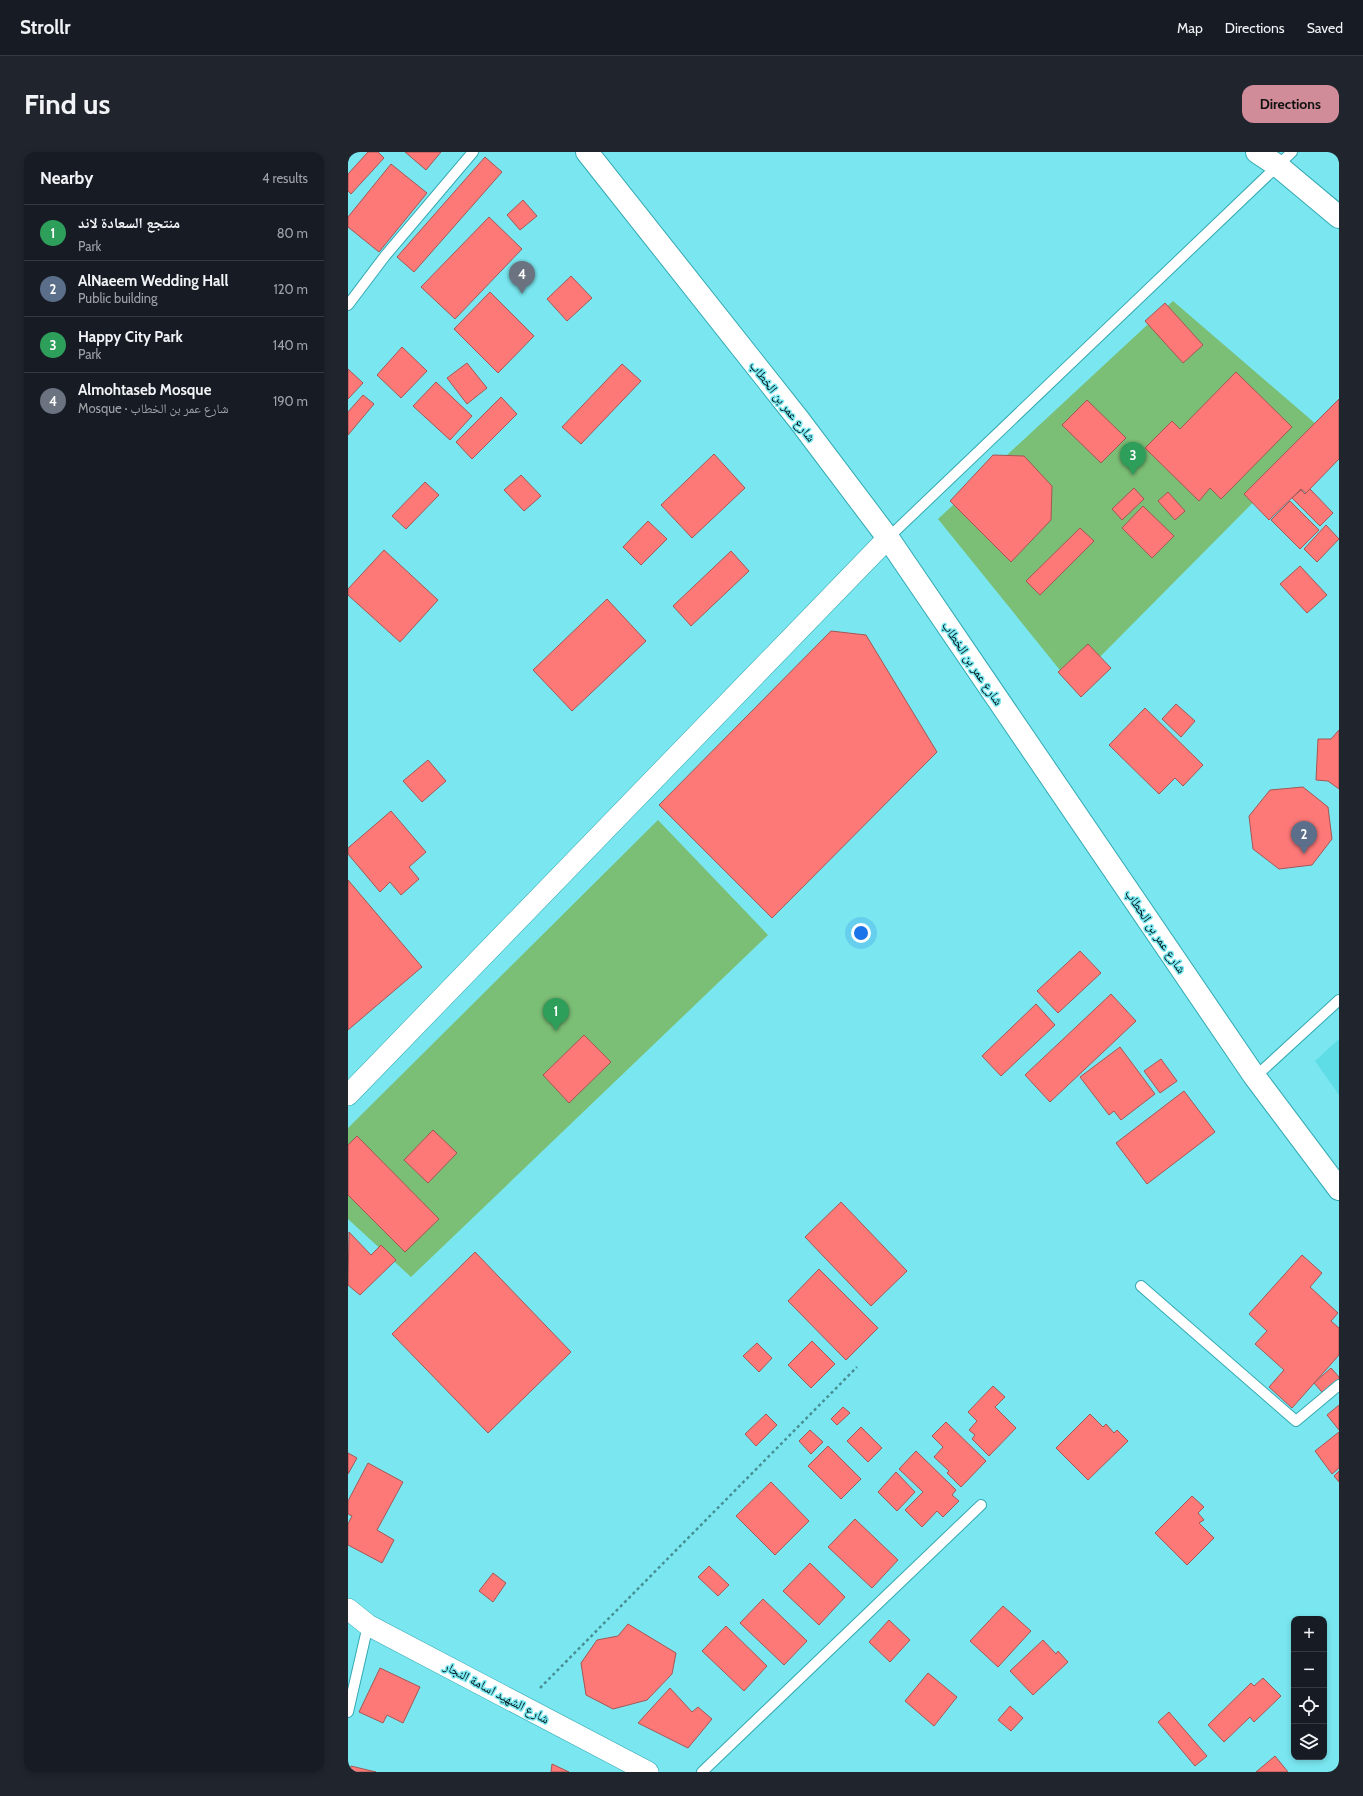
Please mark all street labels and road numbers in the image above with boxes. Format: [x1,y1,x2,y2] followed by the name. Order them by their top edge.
[745,358,819,446] street label: شارع عمر بن الخطاب
[937,618,1007,709] street label: شارع عمر بن الخطاب
[1120,886,1190,977] street label: شارع عمر بن الخطاب
[440,1657,552,1728] street label: شارع الشهيد اسامة النجار

